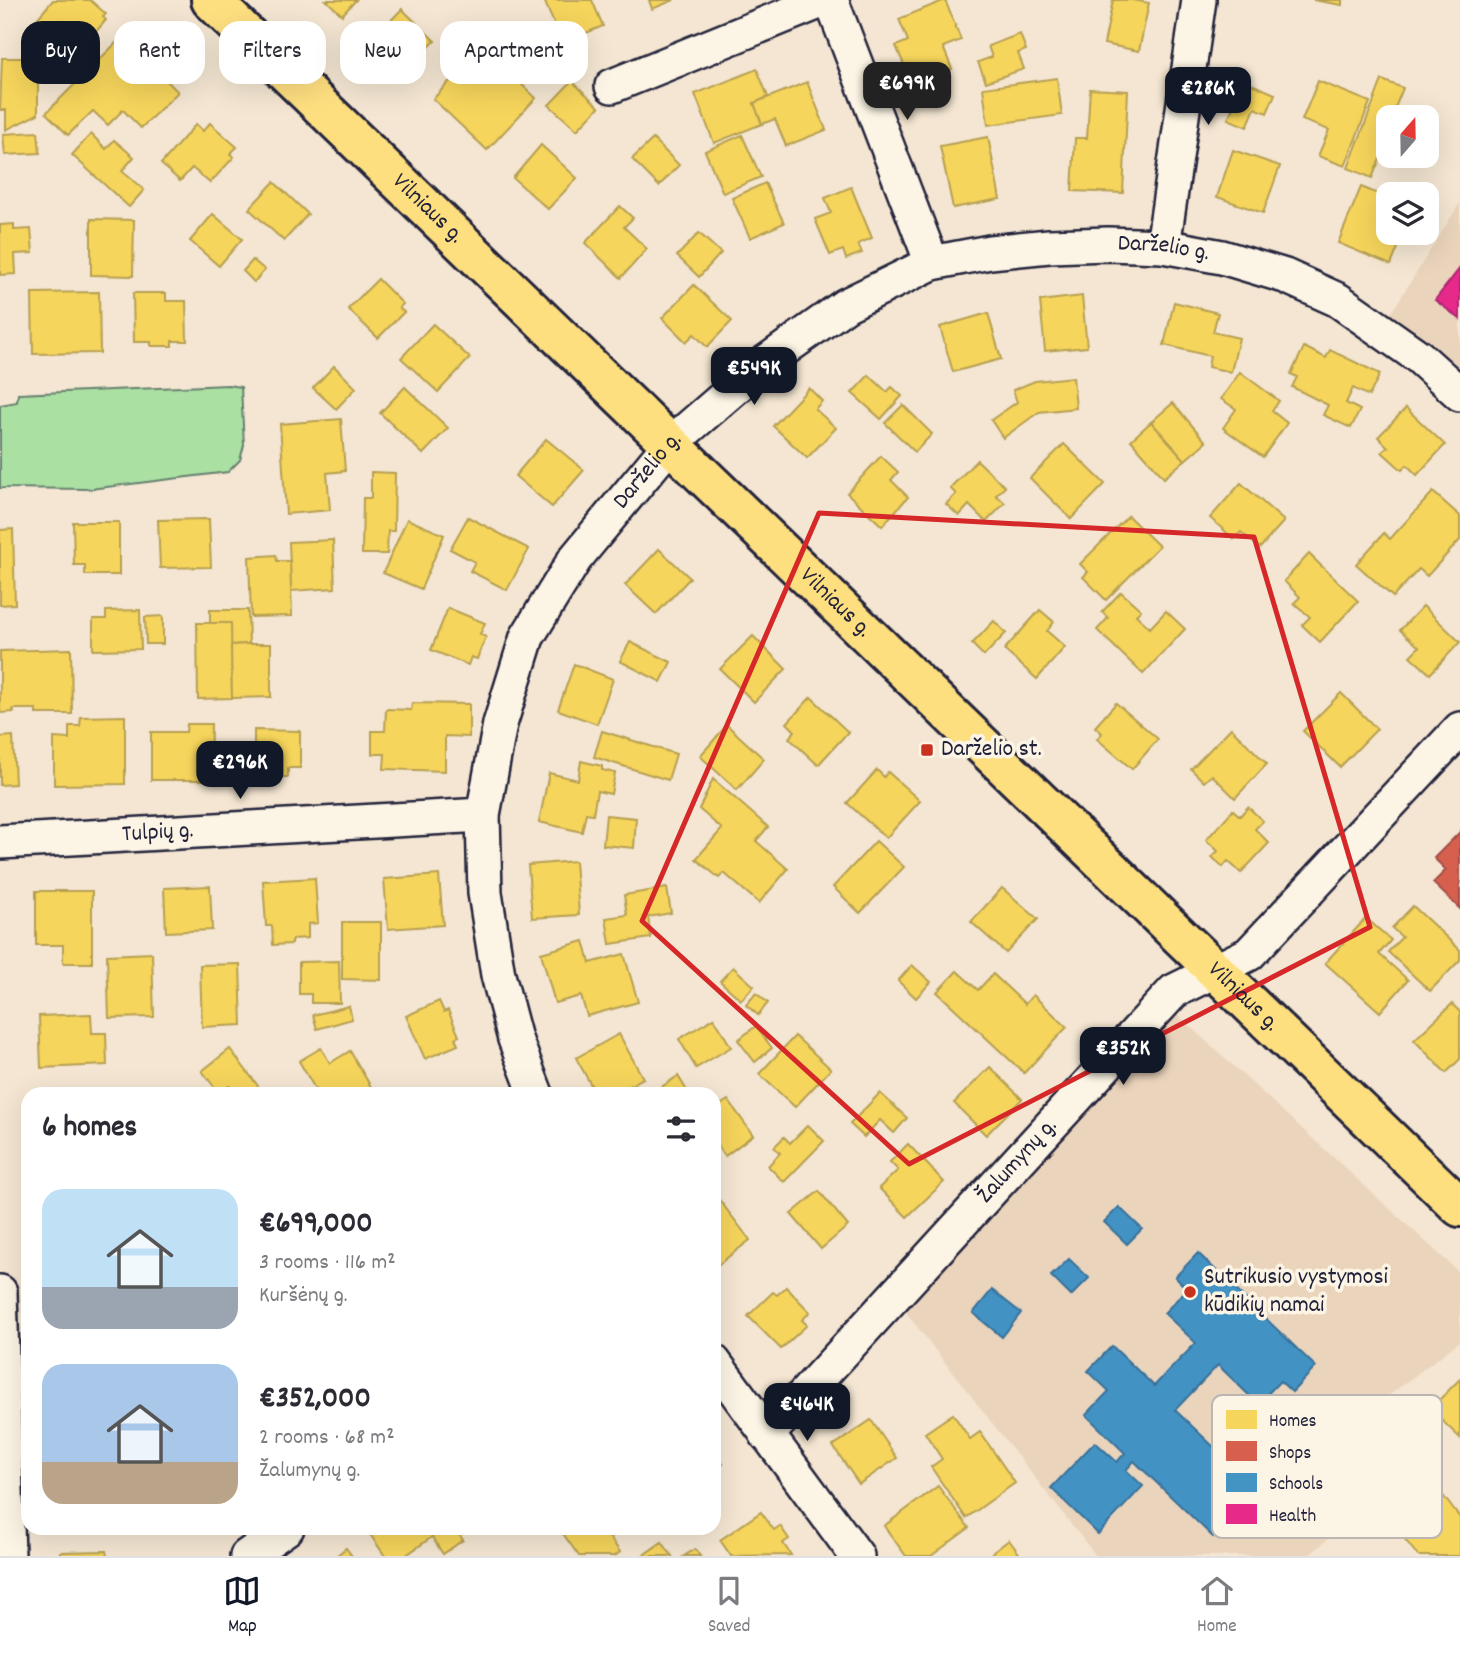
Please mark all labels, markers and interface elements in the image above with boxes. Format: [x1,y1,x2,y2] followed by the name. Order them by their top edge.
[21,21,100,84] chip: Buy
[114,21,205,84] chip: Rent
[219,21,326,84] chip: Filters
[340,21,426,84] chip: New
[440,21,588,84] chip: Apartment
[858,62,956,122] pin: €699K
[879,68,935,101] text: €699K
[1159,68,1257,127] pin: €286K
[1181,73,1235,106] text: €286K
[1376,105,1438,168] north arrow
[1376,105,1439,245] map controls
[384,166,471,252] street label: Vilniaus g.
[1376,182,1439,245] button: layers
[1117,227,1212,271] street label: Darželio g.
[705,348,803,407] pin: €549K
[727,353,781,386] text: €549K
[606,424,690,517] street label: Darželio g.
[791,560,879,646] street label: Vilniaus g.
[941,733,1042,767] place label: Darželio st.
[191,742,289,801] pin: €296K
[919,742,935,758] marker: Darželio st.
[212,747,268,780] text: €296K
[121,814,194,852] street label: Tulpių g.
[1199,954,1287,1040] street label: Vilniaus g.
[1074,1028,1172,1087] pin: €352K
[1096,1033,1150,1066] text: €352K
[42,1108,137,1151] text: 6 homes
[662,1110,700,1148] icon: filters
[969,1111,1066,1212] street label: Žalumynų g.
[259,1204,373,1247] text: €699,000
[98,1217,182,1301] icon: home
[259,1247,396,1280] text: 3 rooms · 116 m²
[1204,1261,1388,1323] place label: Sutrikusio vystymosi kūdikių namai
[259,1280,348,1313] text: Kuršėnų g.
[1182,1284,1198,1300] marker: Sutrikusio vystymosi kūdikių namai
[259,1379,371,1422] text: €352,000
[758,1384,856,1443] pin: €464K
[780,1389,834,1422] text: €464K
[98,1392,182,1476] icon: home
[1212,1395,1442,1538] legend
[1269,1409,1317,1436] text: Homes
[259,1422,395,1455] text: 2 rooms · 68 m²
[1269,1441,1311,1468] text: Shops
[259,1455,360,1488] text: Žalumynų g.
[1269,1472,1323,1499] text: Schools
[1269,1504,1316,1531] text: Health
[223,1572,261,1641] tab: Map
[708,1572,750,1641] tab: Saved
[1197,1572,1237,1641] tab: Home

